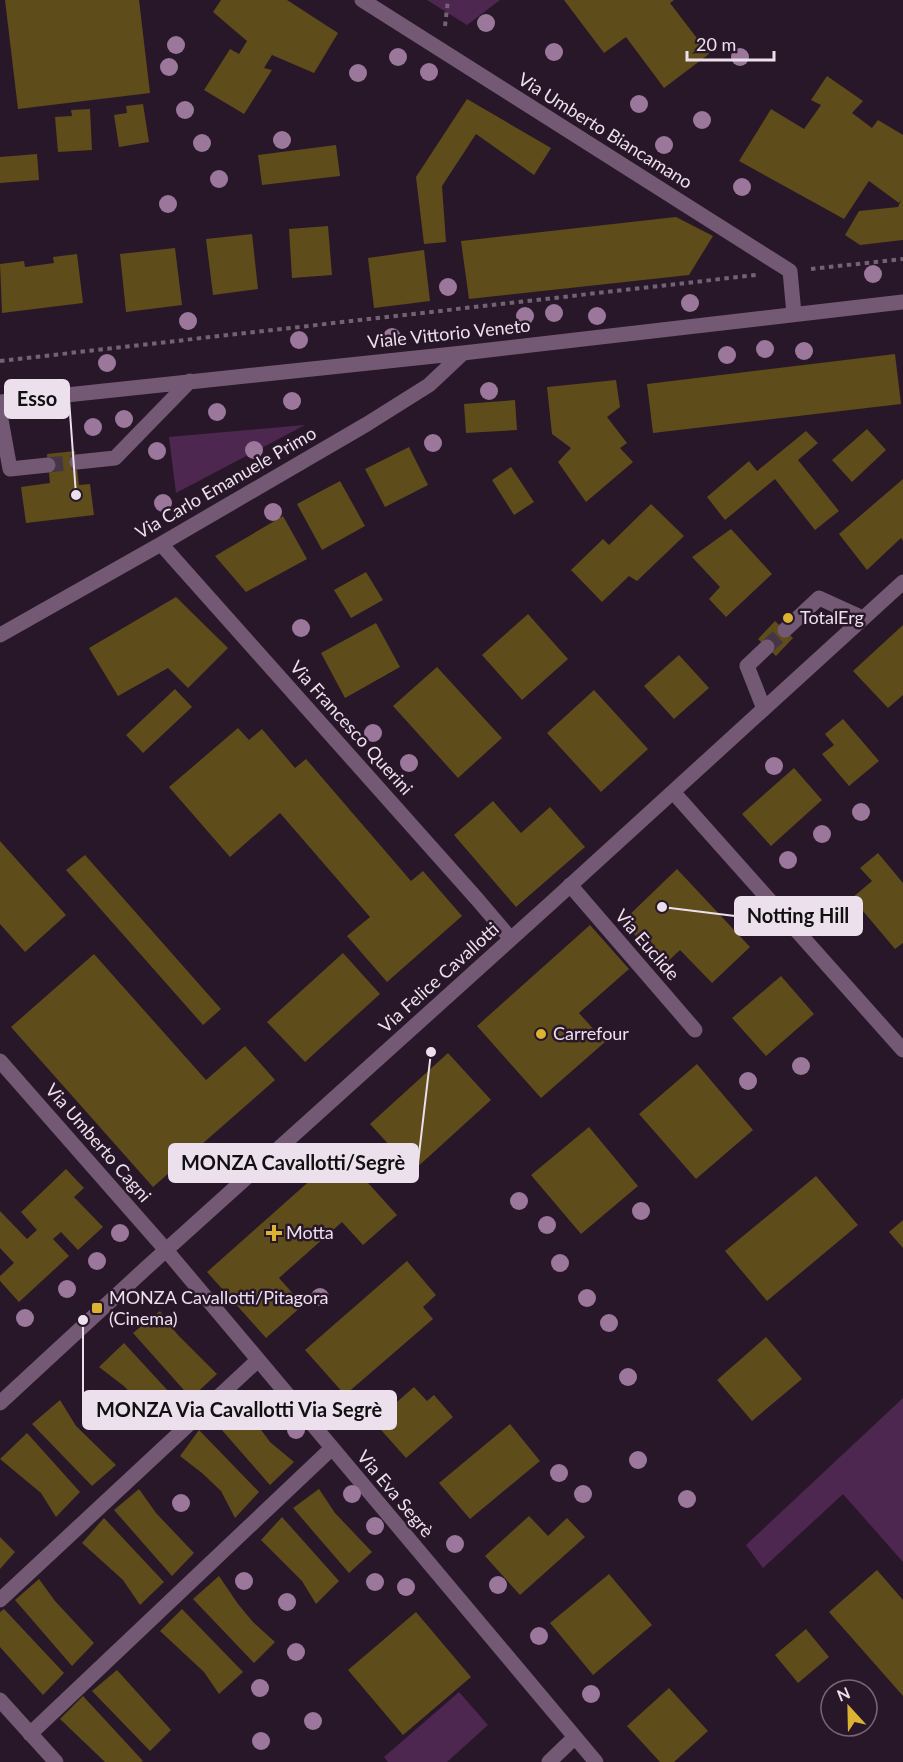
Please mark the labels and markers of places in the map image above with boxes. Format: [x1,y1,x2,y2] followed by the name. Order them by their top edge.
[5,380,69,418] callout: Esso
[800,606,864,628] place label: TotalErg
[781,611,795,625] marker: TotalErg
[735,897,862,935] callout: Notting Hill
[553,1022,629,1044] place label: Carrefour
[534,1027,548,1041] marker: Carrefour
[169,1144,418,1182] callout: MONZA Cavallotti/Segrè
[286,1221,334,1243] place label: Motta
[267,1226,281,1240] marker: Motta
[109,1286,328,1329] place label: MONZA Cavallotti/Pitagora (Cinema)
[90,1301,104,1315] marker: MONZA Cavallotti/Pitagora (Cinema)
[83,1391,396,1429] callout: MONZA Via Cavallotti Via Segrè

